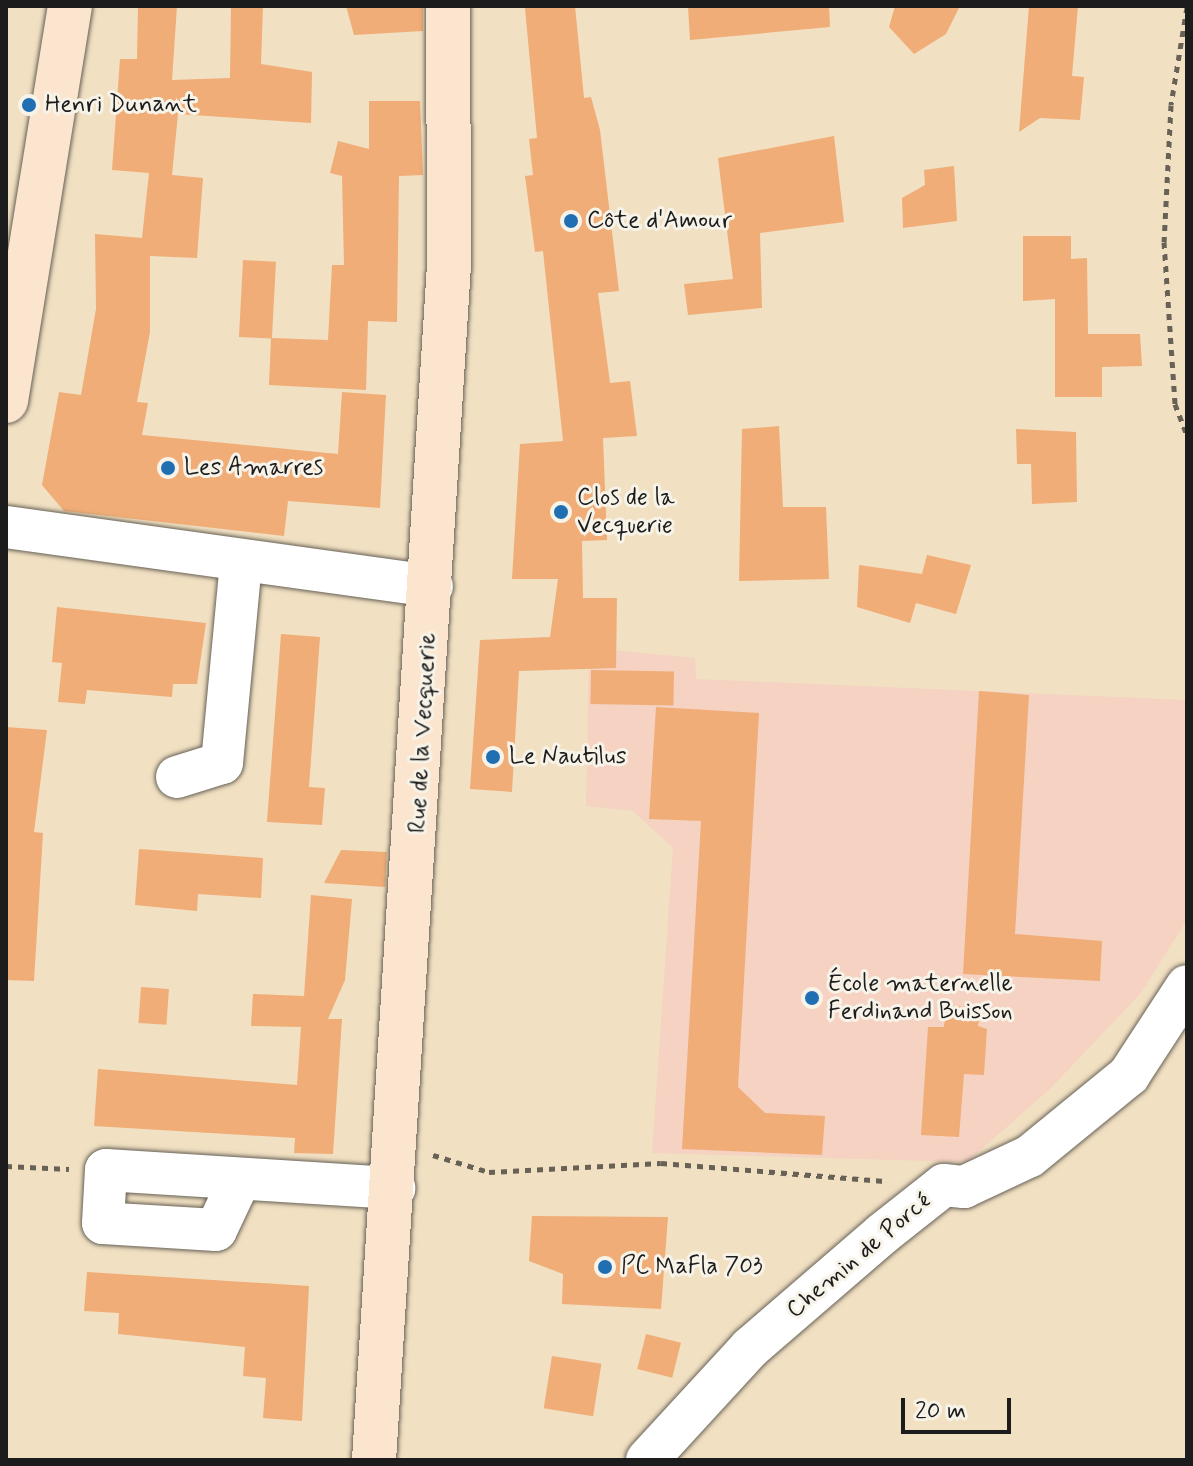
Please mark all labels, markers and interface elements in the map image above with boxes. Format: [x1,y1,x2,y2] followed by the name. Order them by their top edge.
[45,91,193,119] place label: Henri Dunant
[20,96,38,114] marker: Henri Dunant
[587,207,731,235] place label: Côte d'Amour
[562,212,580,230] marker: Côte d'Amour
[184,454,316,482] place label: Les Amarres
[159,459,177,477] marker: Les Amarres
[577,484,674,540] place label: Clos de la Vecquerie
[552,503,570,521] marker: Clos de la Vecquerie
[404,636,442,830] street label: Rue de la Vecquerie
[509,743,622,771] place label: Le Nautilus
[484,748,502,766] marker: Le Nautilus
[828,970,1013,1026] place label: École maternelle Ferdinand Buisson
[803,989,821,1007] marker: École maternelle Ferdinand Buisson
[784,1189,934,1323] street label: Chemin de Porcé
[621,1253,764,1281] place label: PC MaFla 703
[596,1258,614,1276] marker: PC MaFla 703
[905,1382,1015,1432] scale bar
[915,1396,966,1427] text: 20 m

